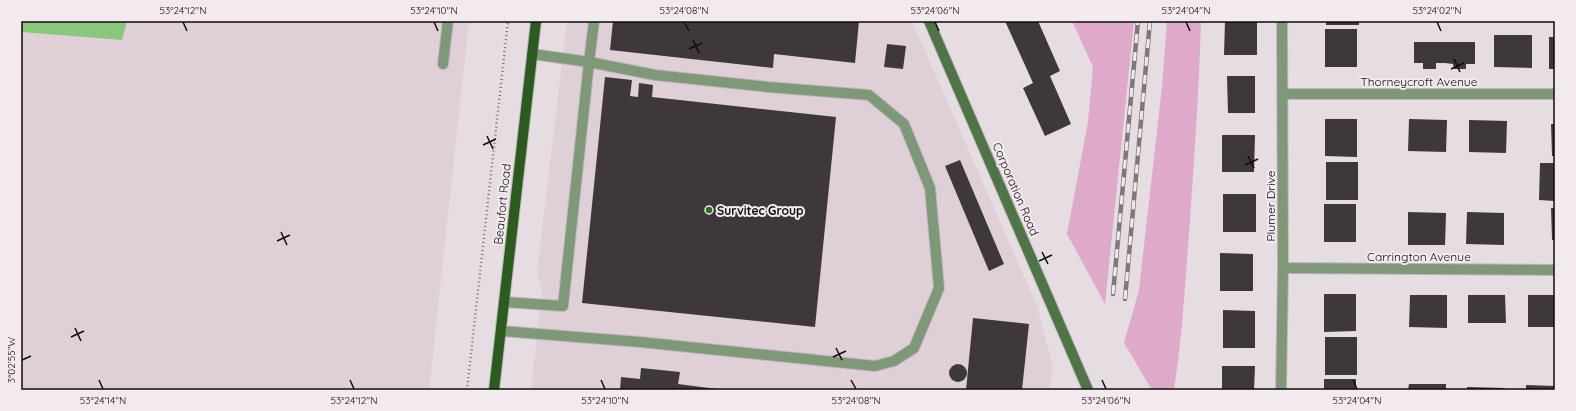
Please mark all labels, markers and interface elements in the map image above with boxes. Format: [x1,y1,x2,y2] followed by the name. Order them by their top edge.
[160,4,206,17] text: 53°24'12"N
[410,4,458,17] text: 53°24'10"N
[659,4,709,17] text: 53°24'08"N
[910,4,960,17] text: 53°24'06"N
[1162,4,1210,17] text: 53°24'04"N
[1412,4,1462,17] text: 53°24'02"N
[1361,74,1478,89] street label: Thorneycroft Avenue
[990,140,1042,238] street label: Corporation Road
[490,163,514,245] street label: Beaufort Road
[1263,170,1278,242] street label: Plumer Drive
[717,203,804,218] place label: Survitec Group
[704,205,714,215] marker: Survitec Group
[1367,249,1471,264] street label: Carrington Avenue
[5,336,18,383] text: 3°02'55"W
[80,394,126,407] text: 53°24'14"N
[331,394,377,407] text: 53°24'12"N
[581,394,629,407] text: 53°24'10"N
[831,394,881,407] text: 53°24'08"N
[1081,394,1131,407] text: 53°24'06"N
[1333,394,1381,407] text: 53°24'04"N

